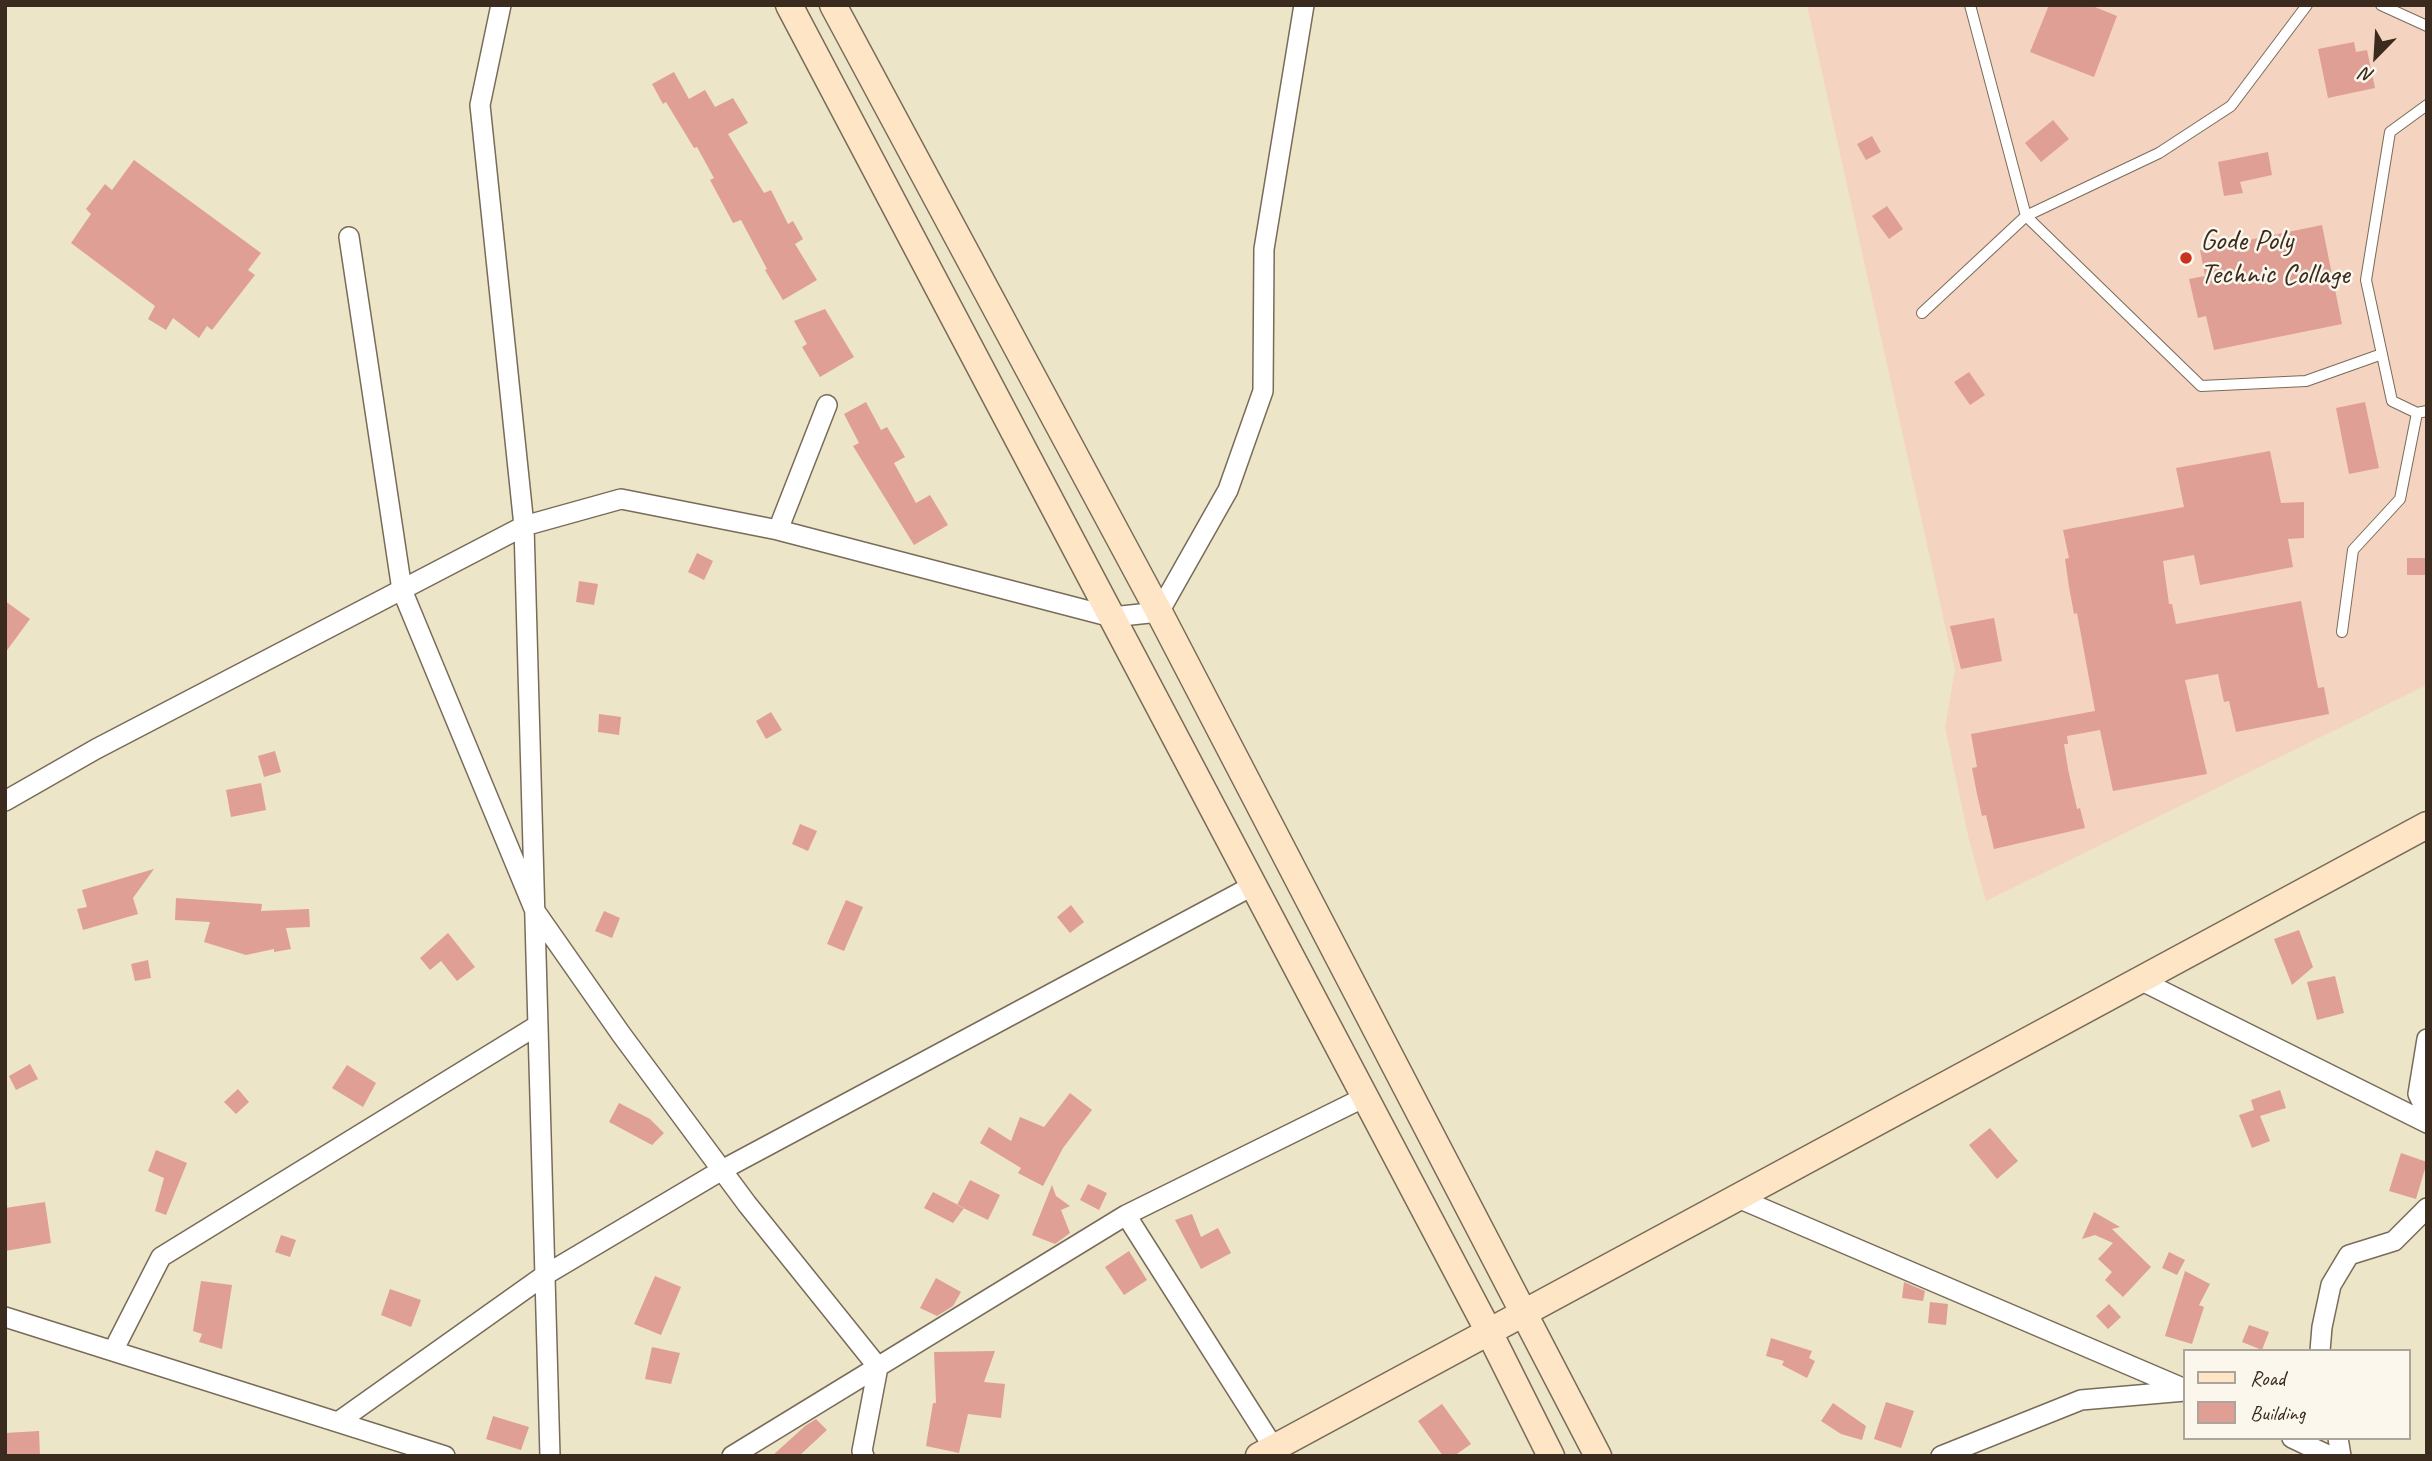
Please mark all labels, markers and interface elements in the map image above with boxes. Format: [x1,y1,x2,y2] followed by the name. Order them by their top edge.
[2341,21,2411,91] north arrow
[2357,62,2378,89] text: N
[2200,223,2349,294] place label: Gode Poly Technic Collage
[2178,250,2194,266] marker: Gode Poly Technic Collage
[2184,1349,2411,1440] legend
[2250,1365,2285,1391] text: Road
[2250,1400,2305,1426] text: Building

